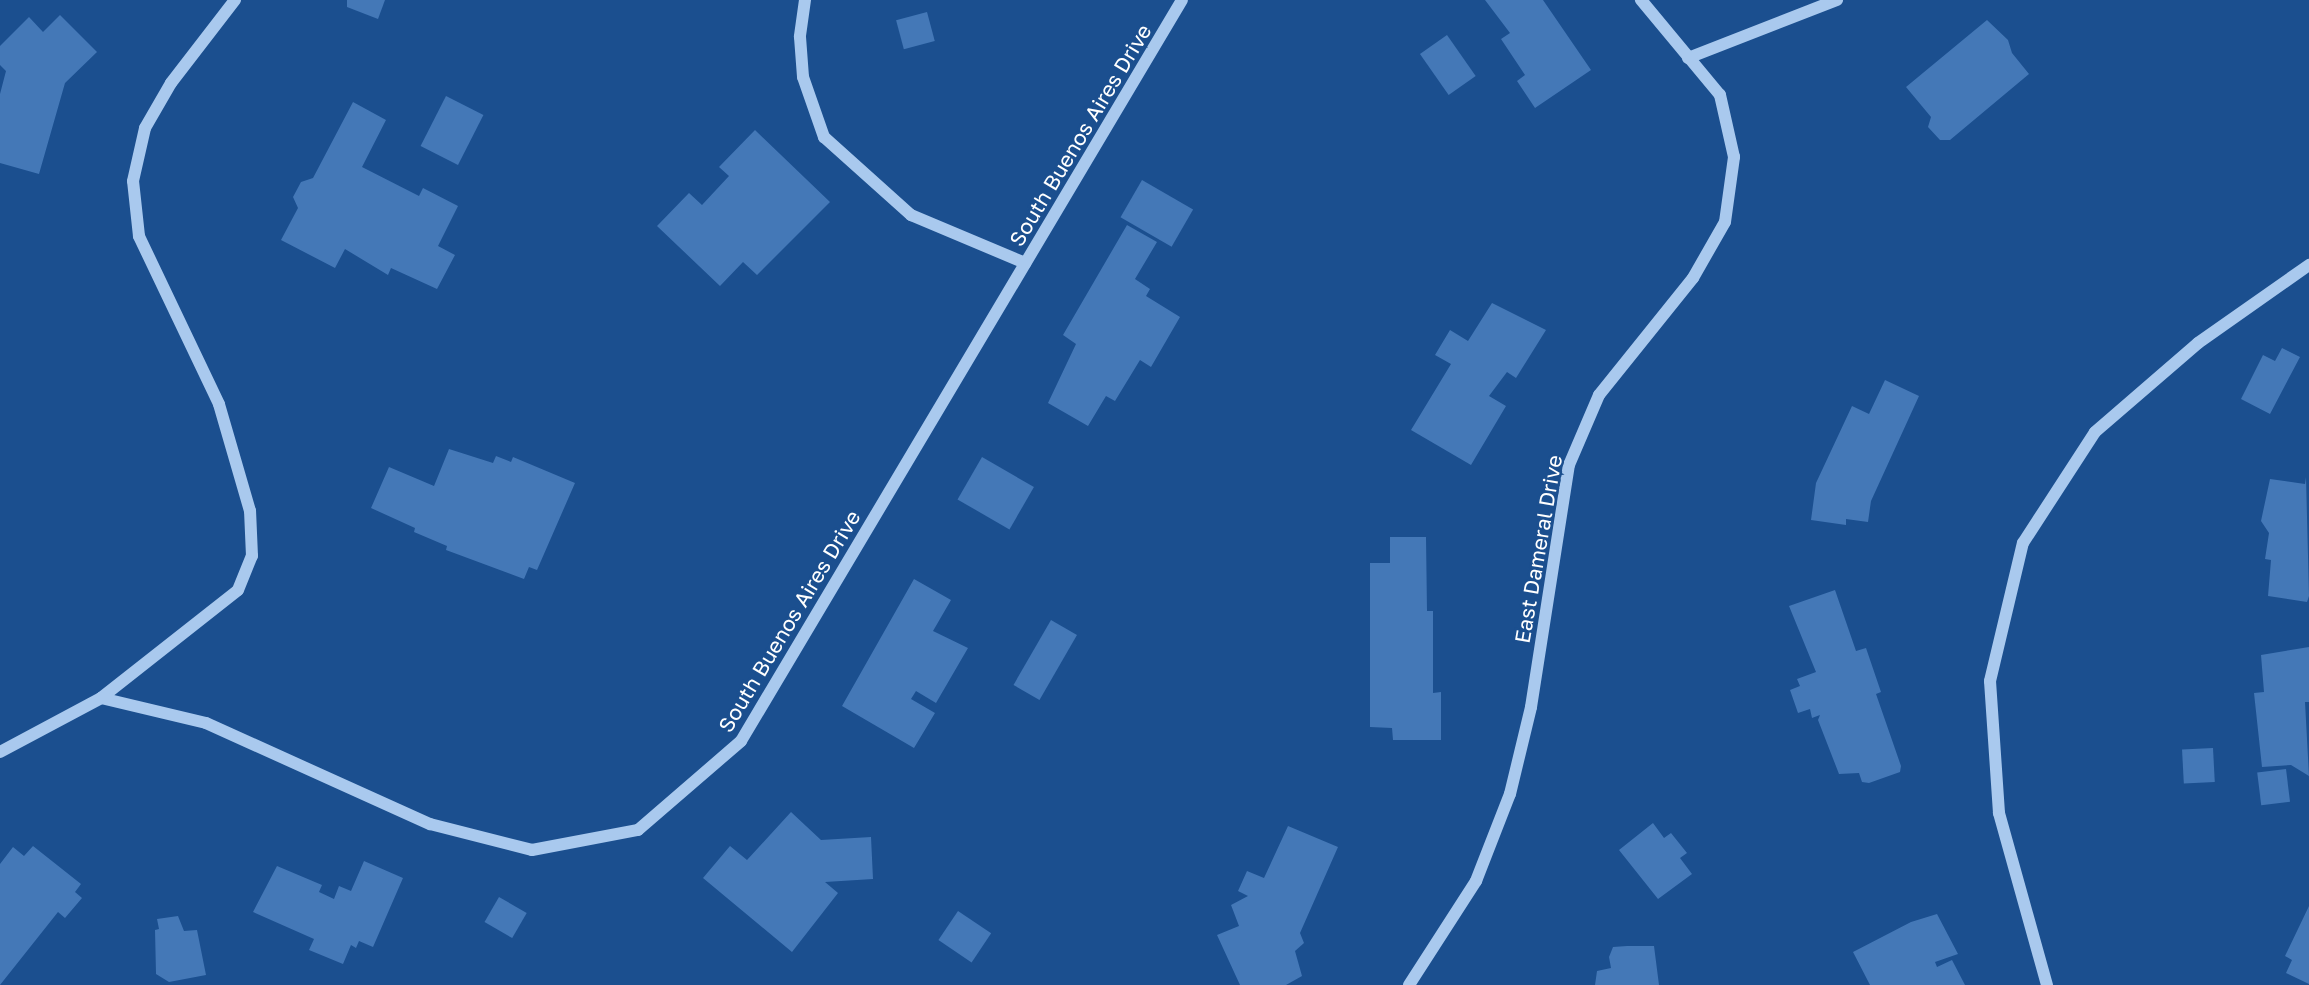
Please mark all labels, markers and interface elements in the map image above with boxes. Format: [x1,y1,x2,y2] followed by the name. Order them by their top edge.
[1004,19,1156,251] street label: South Buenos Aires Drive
[1509,453,1567,645] street label: East Dameral Drive
[713,505,865,737] street label: South Buenos Aires Drive

